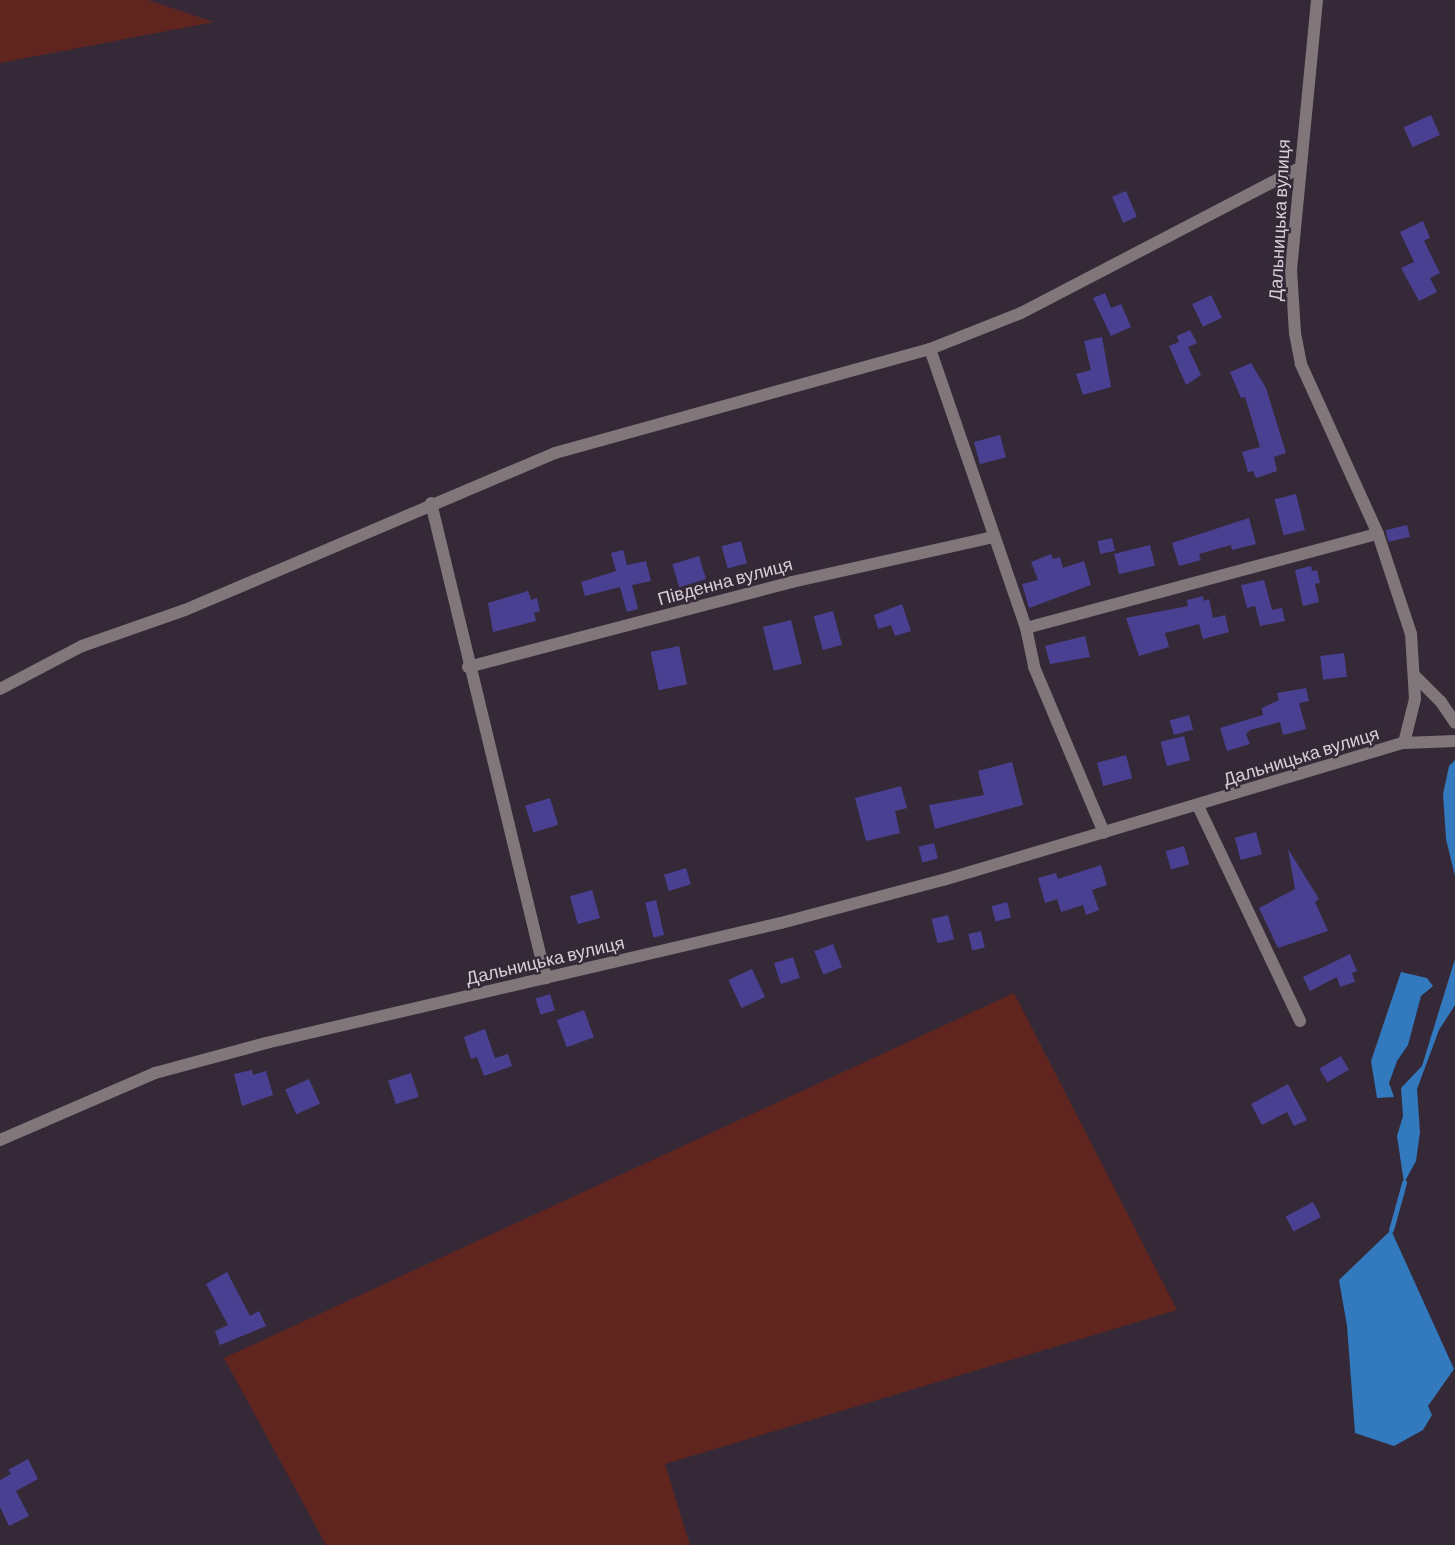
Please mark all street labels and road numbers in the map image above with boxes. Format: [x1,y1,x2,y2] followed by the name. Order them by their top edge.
[1264,139,1294,301] street label: Дальницька вулиця
[655,553,795,609] street label: Південна вулиця
[1220,722,1382,790] street label: Дальницька вулиця
[464,931,626,989] street label: Дальницька вулиця

